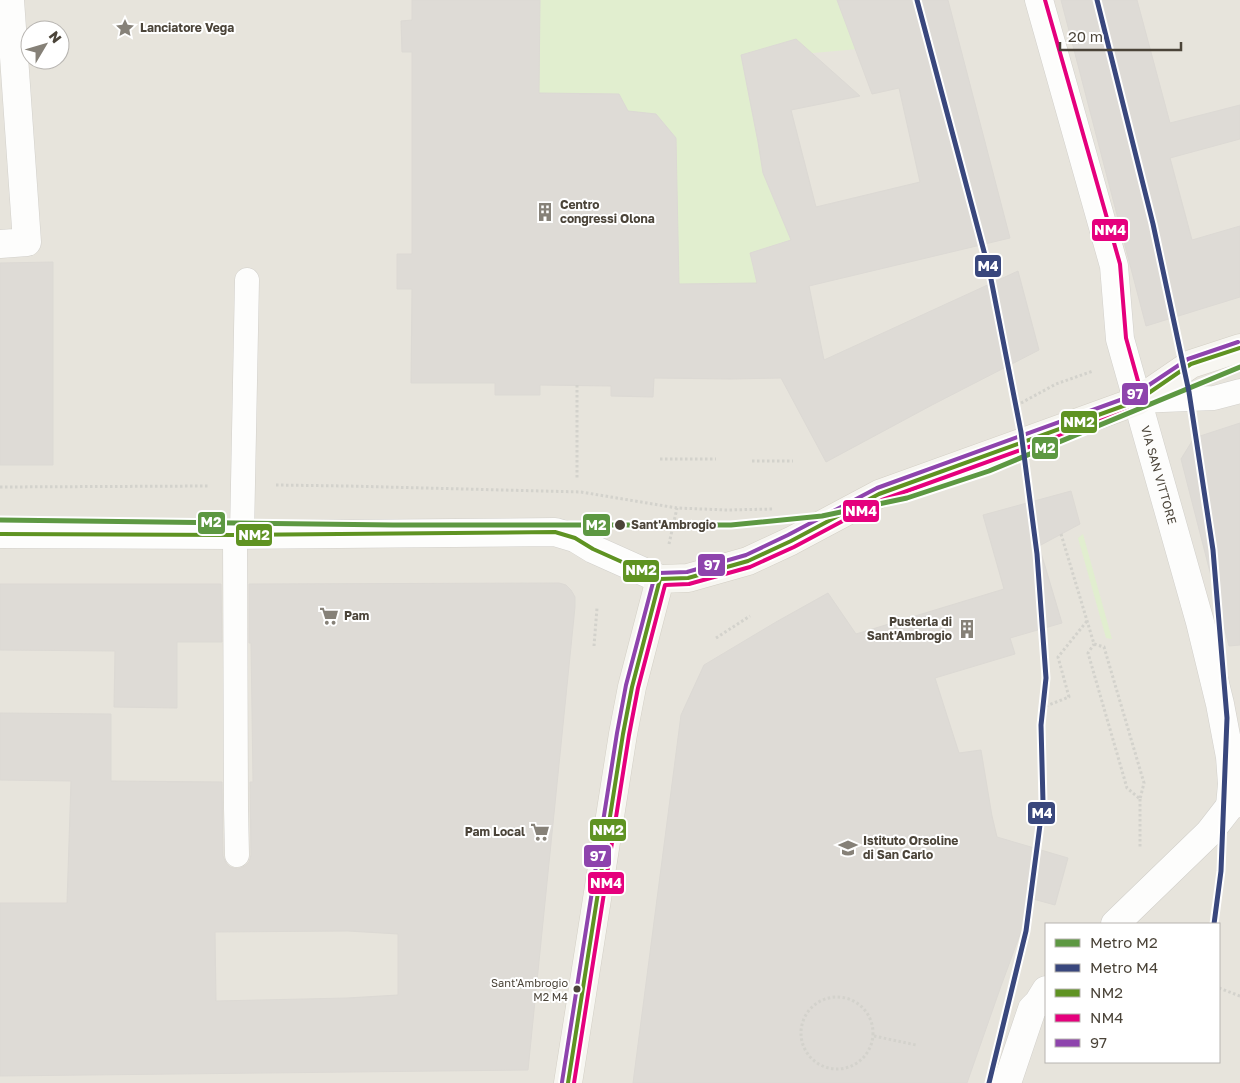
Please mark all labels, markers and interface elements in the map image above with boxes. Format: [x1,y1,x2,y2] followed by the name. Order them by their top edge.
[114,17,136,39] place icon: Lanciatore Vega
[20,20,70,70] north arrow
[140,20,234,35] place label: Lanciatore Vega
[1060,20,1181,52] scale bar
[46,27,66,46] text: N
[1068,27,1103,45] text: 20 m
[560,197,655,226] place label: Centro congressi Olona
[534,201,556,223] building icon: Centro congressi Olona
[1091,218,1129,242] line badge: NM4
[1094,221,1126,238] text: NM4
[974,254,1002,278] line badge: M4
[977,257,999,274] text: M4
[1121,382,1149,406] line badge: 97
[1127,385,1144,402] text: 97
[1060,410,1098,434] line badge: NM2
[1063,413,1095,430] text: NM2
[1138,424,1180,526] street label: VIA SAN VITTORE
[1031,436,1059,460] line badge: M2
[1035,439,1056,456] text: M2
[842,499,880,523] line badge: NM4
[845,502,877,519] text: NM4
[197,511,226,535] line badge: M2
[201,513,222,530] text: M2
[582,513,611,537] line badge: M2
[586,516,607,533] text: M2
[631,517,716,532] place label: Sant'Ambrogio
[613,518,627,532] marker: Sant'Ambrogio
[235,523,273,547] line badge: NM2
[238,526,270,543] text: NM2
[697,553,726,577] line badge: 97
[704,556,721,573] text: 97
[622,559,660,583] line badge: NM2
[625,561,657,578] text: NM2
[318,605,340,627] supermarket icon: Pam
[344,608,369,623] place label: Pam
[867,614,952,643] place label: Pusterla di Sant'Ambrogio
[956,618,978,640] building icon: Pusterla di Sant'Ambrogio
[1027,801,1056,825] line badge: M4
[1031,804,1053,821] text: M4
[589,818,627,842] line badge: NM2
[529,821,551,843] supermarket icon: Pam Local
[592,821,624,838] text: NM2
[465,824,525,839] place label: Pam Local
[863,833,958,862] place label: Istituto Orsoline di San Carlo
[837,837,859,859] school or university icon: Istituto Orsoline di San Carlo
[583,844,612,868] line badge: 97
[590,847,607,864] text: 97
[587,871,625,895] line badge: NM4
[590,874,622,891] text: NM4
[1045,923,1220,1063] legend
[1090,933,1158,951] text: Metro M2
[1090,958,1158,976] text: Metro M4
[491,976,568,1003] place label: Sant'Ambrogio M2 M4
[1090,983,1123,1001] text: NM2
[572,984,582,994] marker: Sant'Ambrogio M2 M4
[1090,1008,1123,1026] text: NM4
[1090,1033,1107,1051] text: 97

